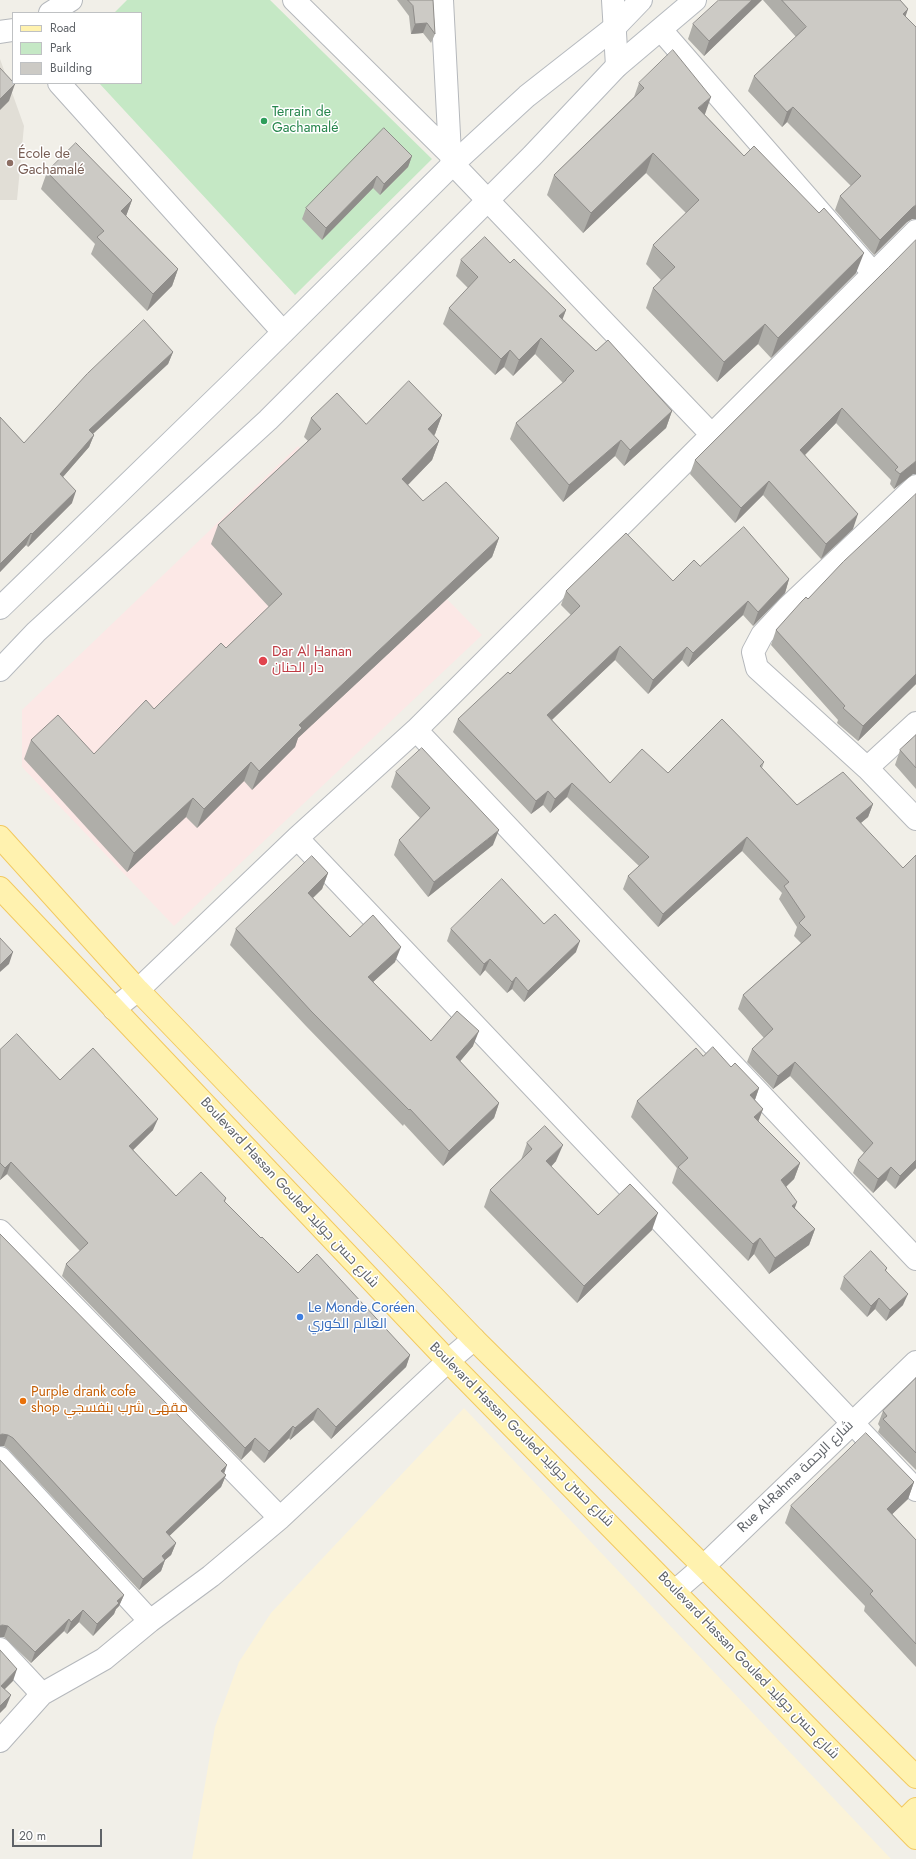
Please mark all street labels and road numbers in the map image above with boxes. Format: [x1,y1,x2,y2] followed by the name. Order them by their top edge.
[196,1094,382,1292] street label: Boulevard Hassan Gouled شارع حسن جوليد
[425,1339,617,1531] street label: Boulevard Hassan Gouled شارع حسن جوليد
[735,1417,857,1537] street label: Rue Al-Rahma شارع الرحمة
[654,1569,842,1763] street label: Boulevard Hassan Gouled شارع حسن جوليد

